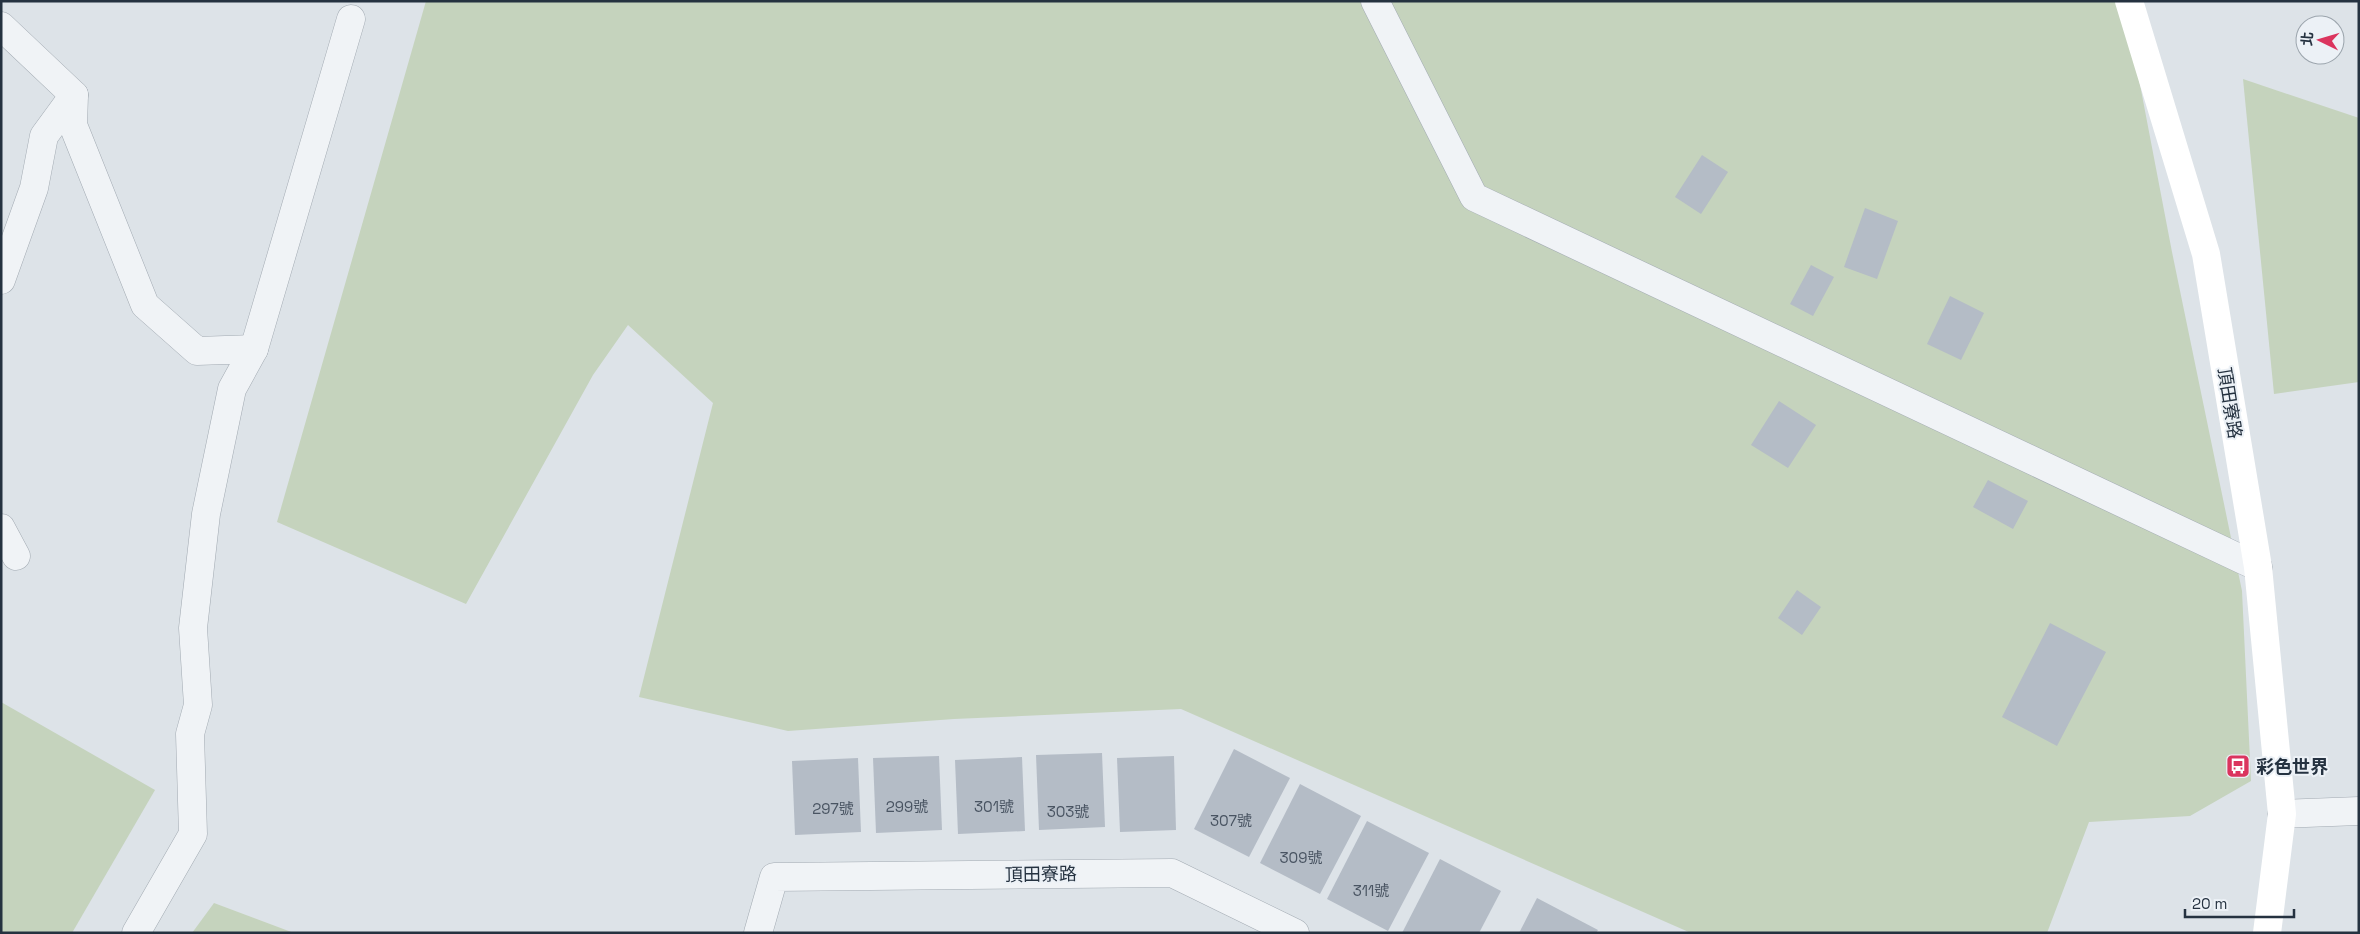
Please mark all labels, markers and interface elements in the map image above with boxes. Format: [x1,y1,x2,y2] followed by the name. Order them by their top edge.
[2295,15,2345,65] north arrow
[2297,31,2317,47] text: 北
[2213,366,2247,440] street label: 頂田寮路
[2225,753,2251,779] bus stop icon: 彩色世界
[2256,755,2328,778] place label: 彩色世界
[886,797,928,816] house number: 299號
[974,797,1014,816] house number: 301號
[812,799,854,818] house number: 297號
[1047,802,1089,821] house number: 303號
[1210,811,1252,830] house number: 307號
[1280,848,1322,867] house number: 309號
[1005,862,1077,886] street label: 頂田寮路
[1353,881,1389,900] house number: 311號
[2185,886,2294,918] scale bar
[2192,894,2227,913] text: 20 m

